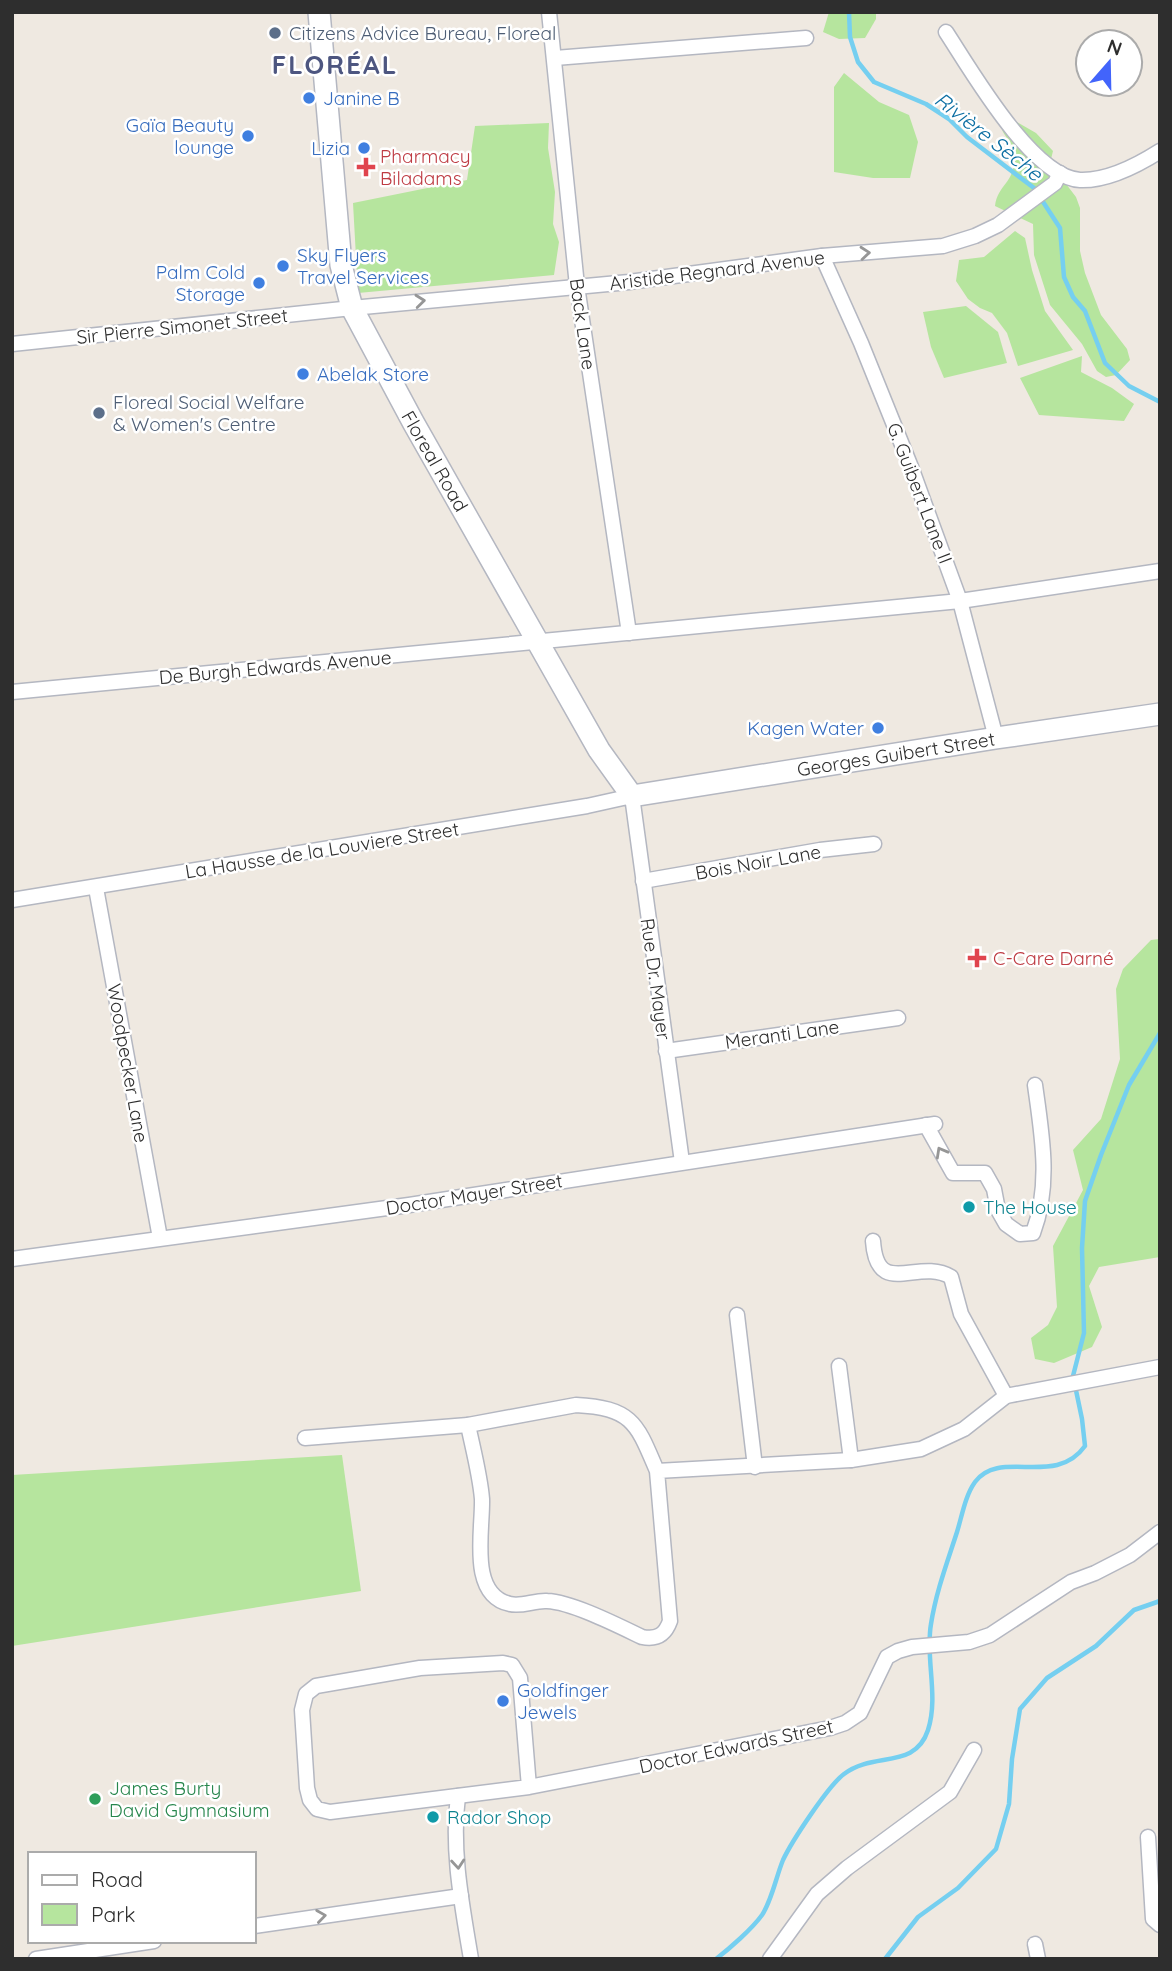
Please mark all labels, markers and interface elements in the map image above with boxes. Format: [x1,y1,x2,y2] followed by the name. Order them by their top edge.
[289,21,556,45] place label: Citizens Advice Bureau, Floreal
[267,25,283,41] marker: Citizens Advice Bureau, Floreal
[1074,28,1144,98] north arrow
[1104,33,1125,61] text: N
[272,48,398,81] district label: FLORÉAL
[323,86,400,110] place label: Janine B
[930,86,1049,187] water label: Rivière Sèche
[301,90,317,106] marker: Janine B
[126,113,234,159] place label: Gaïa Beauty lounge
[240,128,256,144] marker: Gaïa Beauty lounge
[311,136,350,160] place label: Lizia
[356,140,372,156] marker: Lizia
[380,144,470,190] place label: Pharmacy Biladams
[358,159,374,175] marker: Pharmacy Biladams
[297,243,429,289] place label: Sky Flyers Travel Services
[608,245,826,295] street label: Aristide Regnard Avenue
[860,246,871,261] one-way arrow
[275,258,291,274] marker: Sky Flyers Travel Services
[156,260,245,306] place label: Palm Cold Storage
[251,275,267,291] marker: Palm Cold Storage
[565,277,601,371] street label: Back Lane
[414,294,426,309] one-way arrow
[75,303,289,349] street label: Sir Pierre Simonet Street
[317,362,429,386] place label: Abelak Store
[295,366,311,382] marker: Abelak Store
[113,390,304,436] place label: Floreal Social Welfare & Women's Centre
[91,405,107,421] marker: Floreal Social Welfare & Women's Centre
[397,406,473,516] street label: Floreal Road
[882,419,958,567] street label: G. Guibert Lane II
[158,645,392,689] street label: De Burgh Edwards Avenue
[747,716,865,740] place label: Kagen Water
[870,720,886,736] marker: Kagen Water
[795,727,997,781] street label: Georges Guibert Street
[183,816,461,884] street label: La Hausse de la Louviere Street
[693,839,823,885] street label: Bois Noir Lane
[636,916,677,1042] street label: Rue Dr. Mayer
[993,946,1114,970] place label: C-Care Darné
[967,948,987,968] marker: C-Care Darné
[102,982,154,1144] street label: Woodpecker Lane
[723,1014,841,1054] street label: Meranti Lane
[936,1147,949,1160] one-way arrow
[384,1168,564,1220] street label: Doctor Mayer Street
[983,1195,1077,1219] place label: The House
[961,1199,977,1215] marker: The House
[517,1678,609,1724] place label: Goldfinger Jewels
[495,1693,511,1709] marker: Goldfinger Jewels
[637,1714,835,1778] street label: Doctor Edwards Street
[109,1776,270,1822] place label: James Burty David Gymnasium
[87,1791,103,1807] marker: James Burty David Gymnasium
[447,1805,551,1829] place label: Rador Shop
[425,1809,441,1825] marker: Rador Shop
[28,1852,256,1943] legend
[450,1858,465,1869] one-way arrow
[91,1866,143,1892] text: Road
[91,1901,135,1927] text: Park
[315,1909,327,1924] one-way arrow

